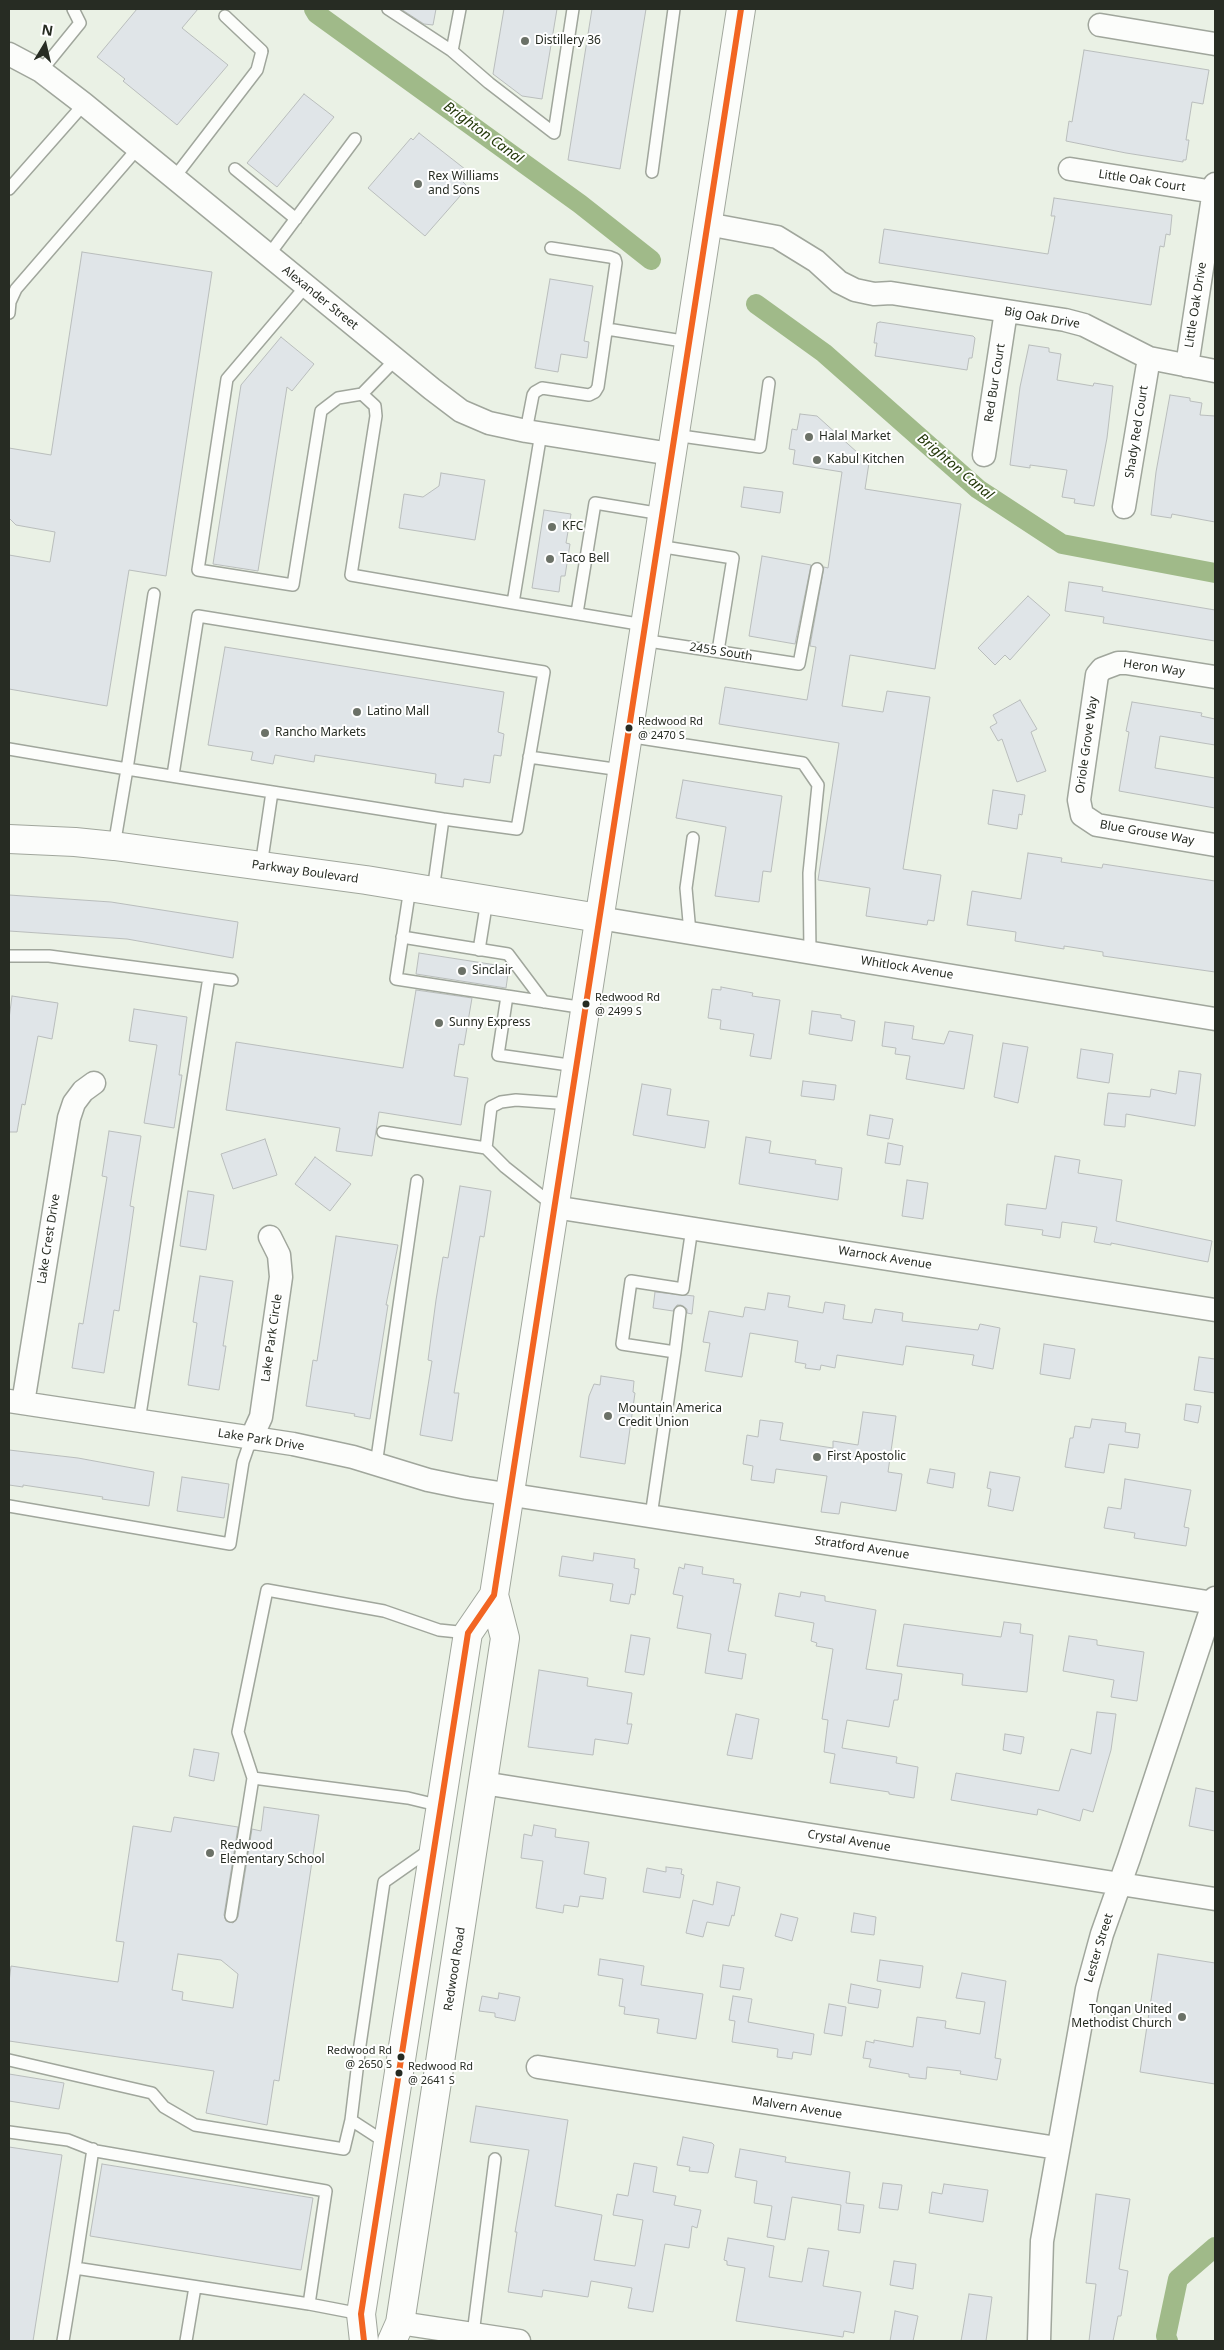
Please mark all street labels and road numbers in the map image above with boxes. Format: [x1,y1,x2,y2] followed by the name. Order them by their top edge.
[1097,167,1187,195] street label: Little Oak Court
[1182,261,1210,349] street label: Little Oak Drive
[279,263,361,333] street label: Alexander Street
[1003,304,1081,332] street label: Big Oak Drive
[982,343,1008,423] street label: Red Bur Court
[1123,385,1151,479] street label: Shady Red Court
[688,640,754,664] street label: 2455 South
[1122,657,1186,679] street label: Heron Way
[1073,696,1101,794] street label: Oriole Grove Way
[1099,818,1195,848] street label: Blue Grouse Way
[251,857,359,887] street label: Parkway Boulevard
[860,954,954,982] street label: Whitlock Avenue
[35,1193,63,1285] street label: Lake Crest Drive
[837,1243,933,1273] street label: Warnock Avenue
[259,1293,285,1383] street label: Lake Park Circle
[217,1426,305,1454] street label: Lake Park Drive
[814,1533,910,1563] street label: Stratford Avenue
[806,1827,892,1855] street label: Crystal Avenue
[1082,1912,1116,1984] street label: Lester Street
[441,1926,469,2012] street label: Redwood Road
[751,2094,843,2122] street label: Malvern Avenue

